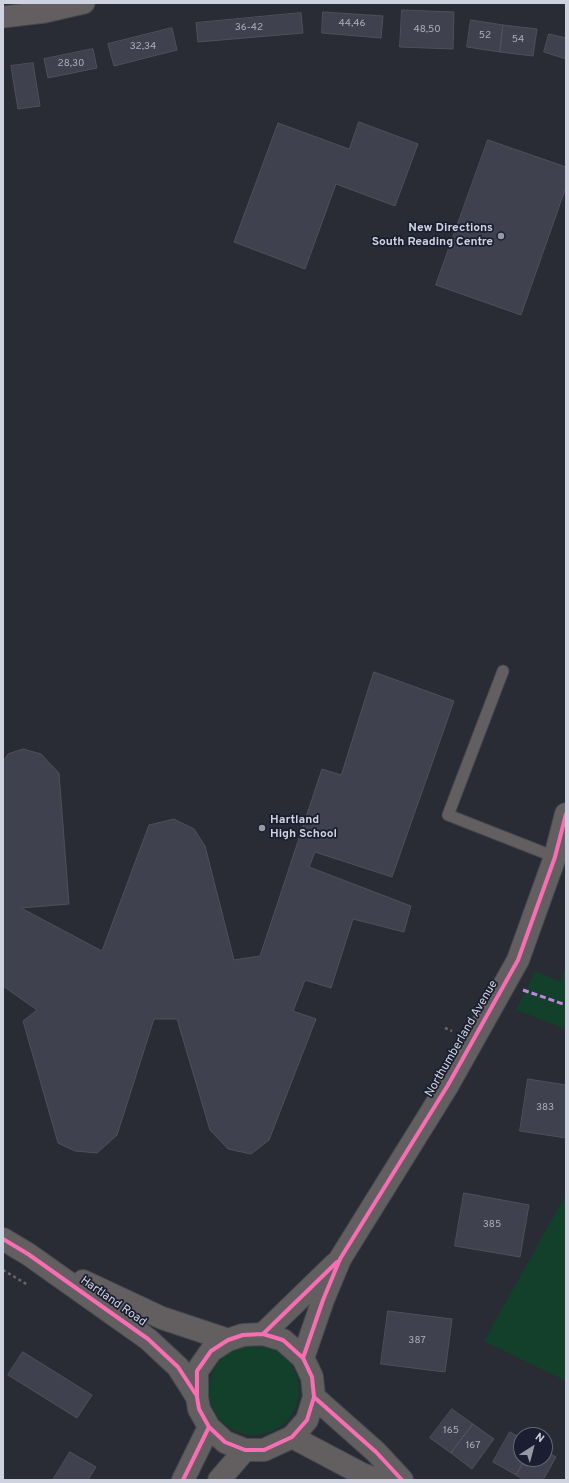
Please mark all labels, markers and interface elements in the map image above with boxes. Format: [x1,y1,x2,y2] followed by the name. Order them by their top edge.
[339,18,365,30] house number: 44,46
[235,22,263,34] house number: 36-42
[413,24,441,36] house number: 48,50
[479,30,491,42] house number: 52
[512,34,524,46] house number: 54
[130,41,156,53] house number: 32,34
[58,58,84,70] house number: 28,30
[372,222,493,250] place label: New Directions South Reading Centre
[496,231,506,241] marker: New Directions South Reading Centre
[270,814,337,842] place label: Hartland High School
[257,823,267,833] marker: Hartland High School
[423,978,501,1100] street label: Northumberland Avenue
[536,1102,554,1114] house number: 383
[483,1219,501,1231] house number: 385
[77,1274,149,1330] street label: Hartland Road
[408,1335,426,1347] house number: 387
[443,1425,459,1437] house number: 165
[513,1427,553,1467] north arrow
[532,1430,547,1446] text: N
[466,1440,480,1452] house number: 167

